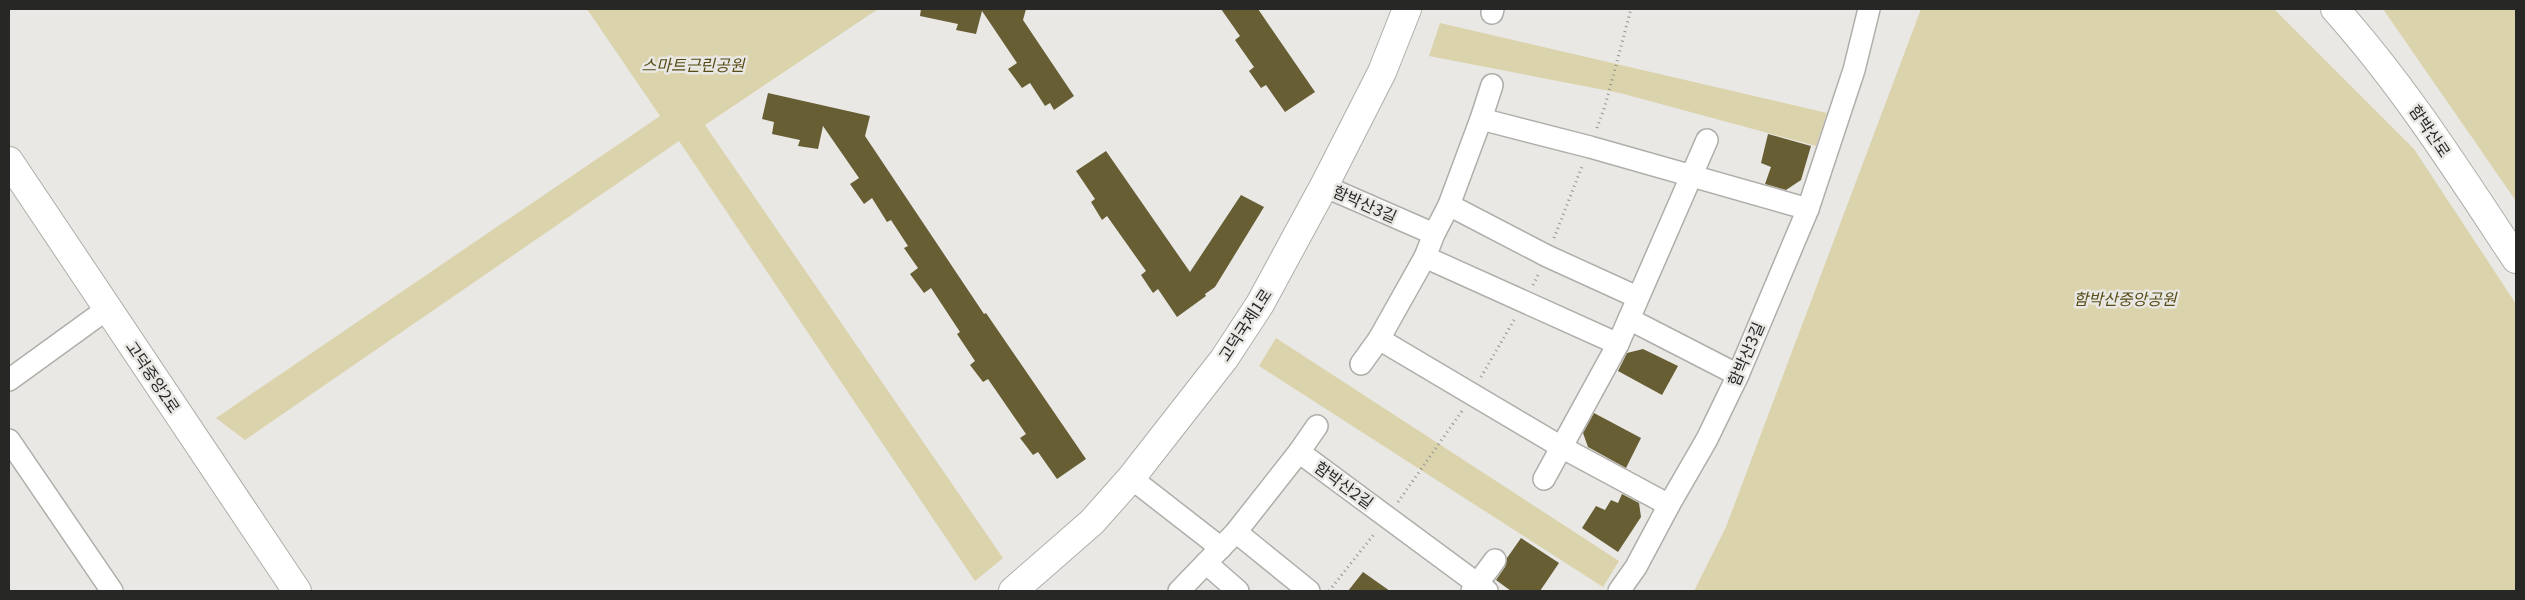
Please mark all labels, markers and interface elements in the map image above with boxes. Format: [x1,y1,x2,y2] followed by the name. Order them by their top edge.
[641,52,746,76] park label: 스마트근린공원
[2404,99,2457,162] street label: 함박산로
[1330,178,1401,228] street label: 함박산3길
[1212,283,1277,366] street label: 고덕국제1로
[2073,286,2178,310] park label: 함박산중앙공원
[1721,318,1769,389] street label: 함박산3길
[121,336,187,418] street label: 고덕중앙2로
[1310,455,1379,514] street label: 함박산2길

